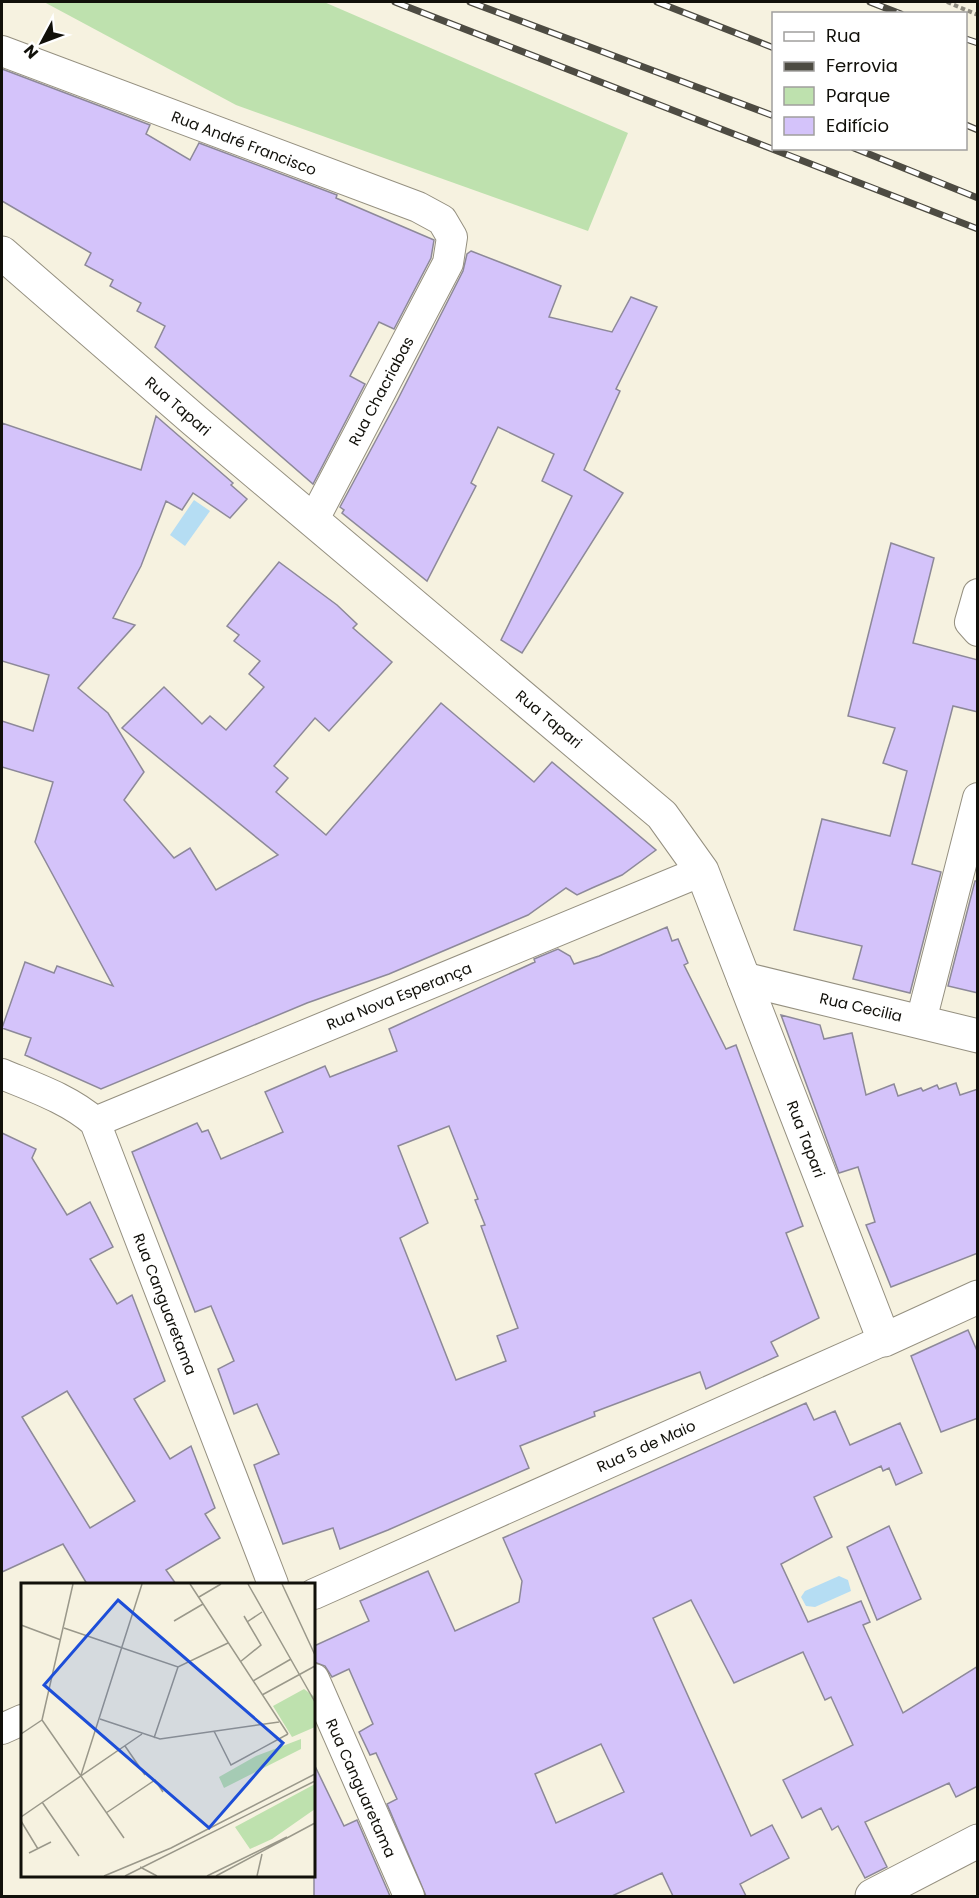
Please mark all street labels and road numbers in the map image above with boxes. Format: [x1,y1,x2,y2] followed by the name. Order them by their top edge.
[168,106,320,180] street label: Rua André Francisco
[343,333,419,449] street label: Rua Chacriabas
[141,372,215,440] street label: Rua Tapari
[511,685,587,753] street label: Rua Tapari
[323,957,475,1035] street label: Rua Nova Esperança
[818,987,904,1027] street label: Rua Cecilia
[782,1098,830,1180] street label: Rua Tapari
[128,1230,202,1378] street label: Rua Canguaretama
[593,1415,699,1477] street label: Rua 5 de Maio
[321,1715,401,1861] street label: Rua Canguaretama

